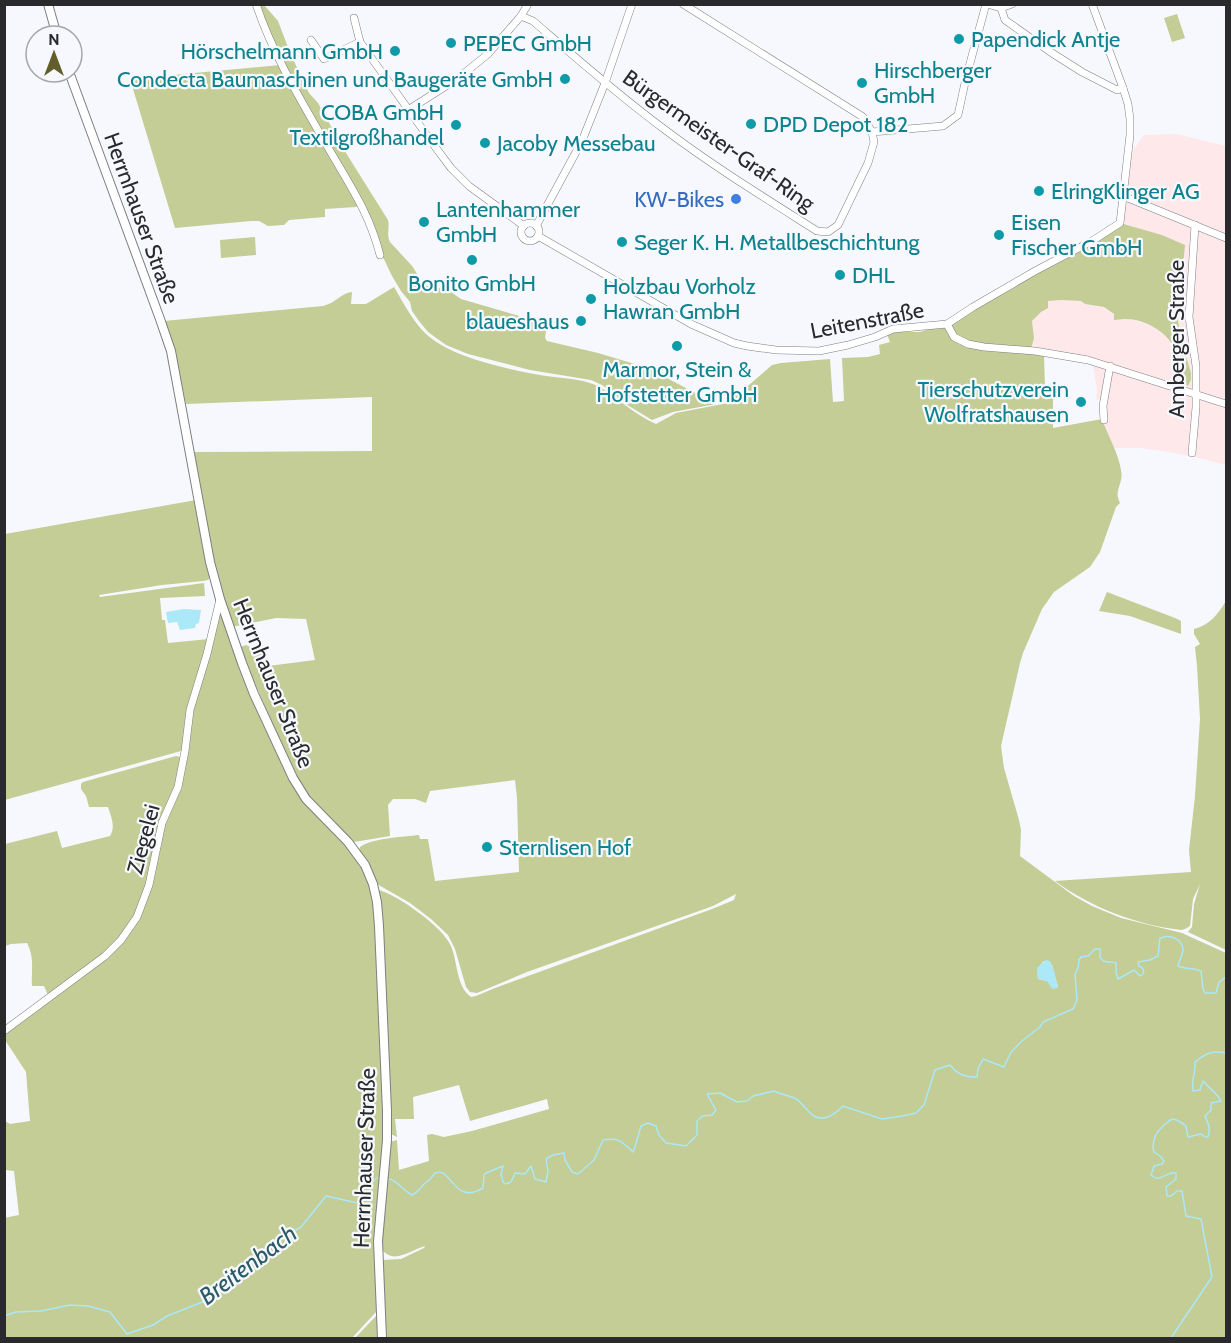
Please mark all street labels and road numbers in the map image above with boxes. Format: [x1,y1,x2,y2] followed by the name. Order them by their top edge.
[617,64,821,218] street label: Bürgermeister-Graf-Ring
[98,129,185,307] street label: Herrnhauser Straße
[1163,260,1190,418] street label: Amberger Straße
[808,296,926,345] street label: Leitenstraße
[227,595,320,772] street label: Herrnhauser Straße
[121,801,166,877] street label: Ziegelei
[348,1068,381,1248] street label: Herrnhauser Straße

